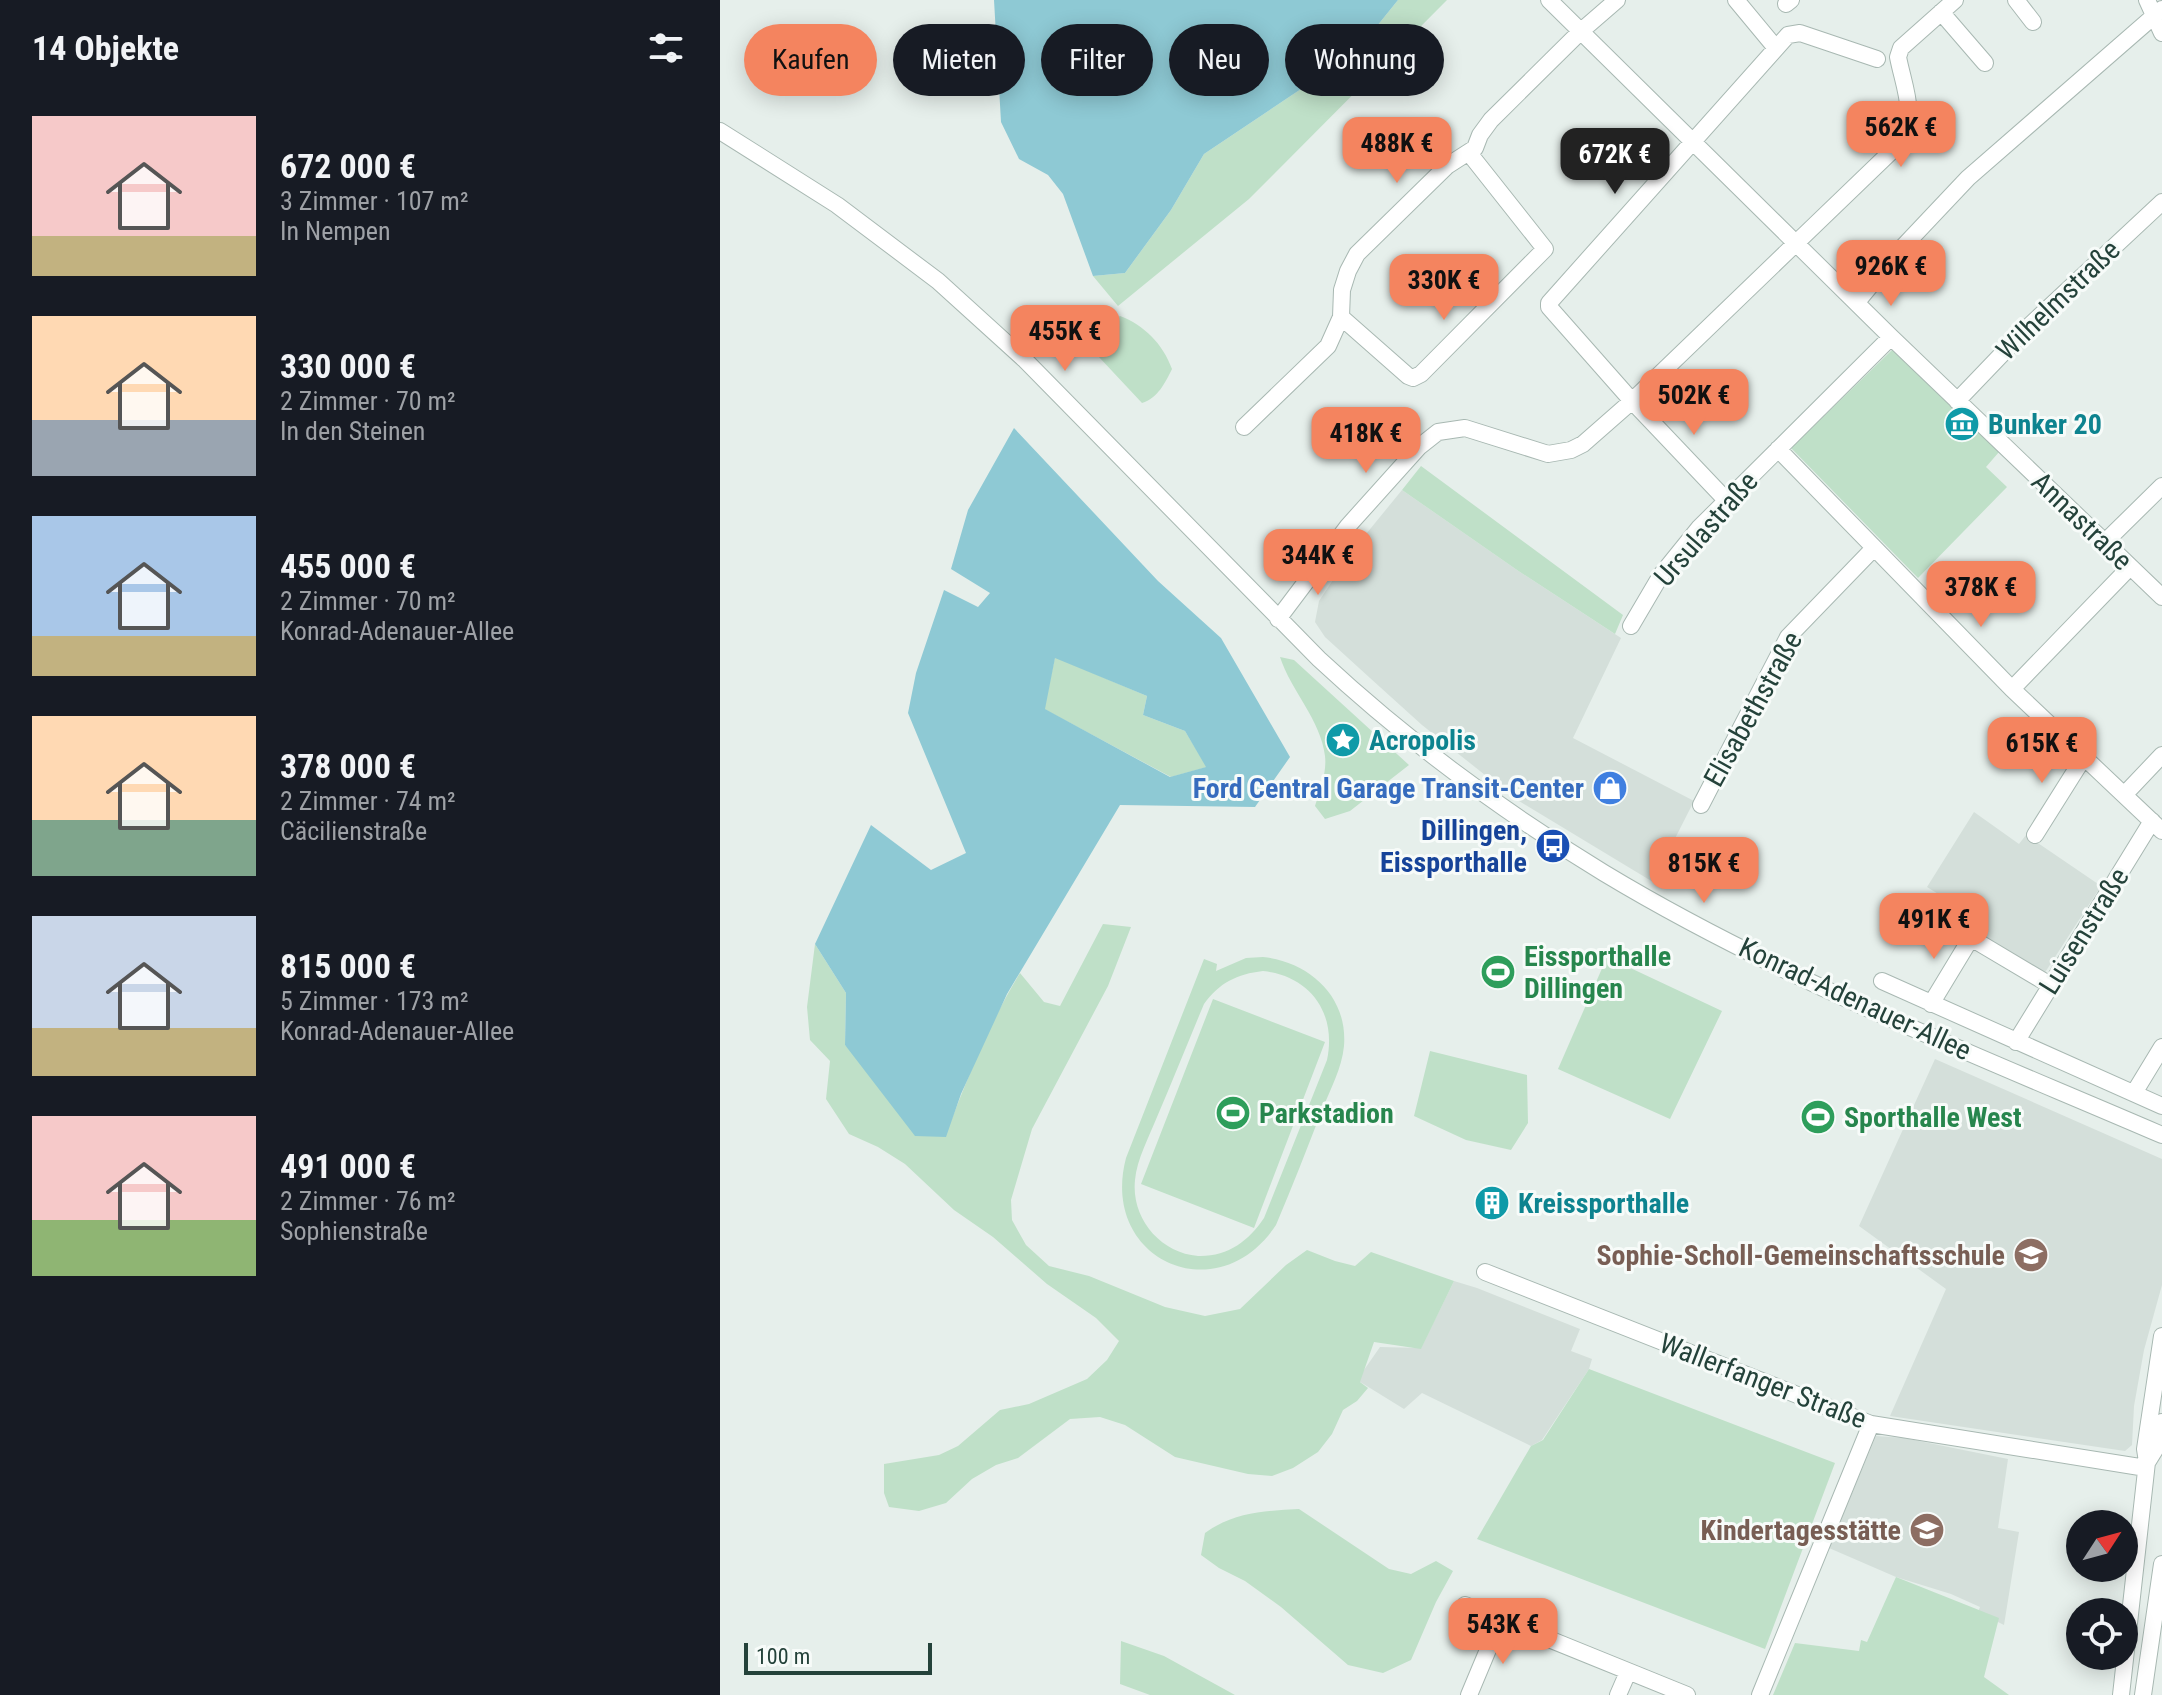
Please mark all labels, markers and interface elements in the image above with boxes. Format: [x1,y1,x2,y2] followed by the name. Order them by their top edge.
[744,24,877,96] chip: Kaufen
[893,24,1025,96] chip: Mieten
[1041,24,1153,96] chip: Filter
[1169,24,1269,96] chip: Neu
[1285,24,1444,96] chip: Wohnung
[644,26,688,70] icon: filters
[32,28,179,68] text: 14 Objekte
[1836,101,1966,169] pin: 562K €
[1865,112,1937,142] text: 562K €
[1332,117,1462,185] pin: 488K €
[1361,128,1433,158] text: 488K €
[1550,128,1680,196] pin: 672K €
[1579,139,1651,169] text: 672K €
[280,146,416,186] text: 672 000 €
[96,148,192,244] icon: home
[280,186,469,216] text: 3 Zimmer · 107 m²
[280,216,391,246] text: In Nempen
[1990,233,2126,367] street label: Wilhelmstraße
[1826,240,1956,308] pin: 926K €
[1855,251,1927,281] text: 926K €
[1379,254,1509,322] pin: 330K €
[1408,265,1480,295] text: 330K €
[1000,305,1130,373] pin: 455K €
[1029,316,1101,346] text: 455K €
[280,346,416,386] text: 330 000 €
[96,348,192,444] icon: home
[1629,369,1759,437] pin: 502K €
[1658,380,1730,410] text: 502K €
[280,386,456,416] text: 2 Zimmer · 70 m²
[1943,405,1981,443] museum icon: Bunker 20
[1301,407,1431,475] pin: 418K €
[1988,408,2102,441] place label: Bunker 20
[280,416,425,446] text: In den Steinen
[1330,418,1402,448] text: 418K €
[1647,465,1765,593] street label: Ursulastraße
[2025,465,2139,577] street label: Annastraße
[1253,529,1383,597] pin: 344K €
[1282,540,1354,570] text: 344K €
[280,546,416,586] text: 455 000 €
[96,548,192,644] icon: home
[1916,561,2046,629] pin: 378K €
[1945,572,2017,602] text: 378K €
[280,586,456,616] text: 2 Zimmer · 70 m²
[280,616,514,646] text: Konrad-Adenauer-Allee
[1697,626,1809,792] street label: Elisabethstraße
[1977,717,2107,785] pin: 615K €
[1324,721,1362,759] place icon: Acropolis
[1369,724,1476,757] place label: Acropolis
[2006,728,2078,758] text: 615K €
[280,746,416,786] text: 378 000 €
[96,748,192,844] icon: home
[1591,769,1629,807] shop icon: Ford Central Garage Transit-Center
[1193,772,1584,805] place label: Ford Central Garage Transit-Center
[280,786,456,816] text: 2 Zimmer · 74 m²
[1380,814,1527,879] place label: Dillingen, Eissporthalle
[280,816,427,846] text: Cäcilienstraße
[1534,827,1572,865] bus stop icon: Dillingen, Eissporthalle
[1639,837,1769,905] pin: 815K €
[1668,848,1740,878] text: 815K €
[2032,862,2136,1000] street label: Luisenstraße
[1869,893,1999,961] pin: 491K €
[1898,904,1970,934] text: 491K €
[1734,931,1976,1067] street label: Konrad-Adenauer-Allee
[1524,940,1671,1005] place label: Eissporthalle Dillingen
[280,946,416,986] text: 815 000 €
[96,948,192,1044] icon: home
[1479,953,1517,991] sports icon: Eissporthalle Dillingen
[280,986,469,1016] text: 5 Zimmer · 173 m²
[280,1016,514,1046] text: Konrad-Adenauer-Allee
[1214,1094,1252,1132] sports icon: Parkstadion
[1259,1097,1394,1130] place label: Parkstadion
[1799,1098,1837,1136] sports icon: Sporthalle West
[1844,1101,2022,1134] place label: Sporthalle West
[280,1146,416,1186] text: 491 000 €
[96,1148,192,1244] icon: home
[1473,1184,1511,1222] building icon: Kreissporthalle
[280,1186,456,1216] text: 2 Zimmer · 76 m²
[1518,1187,1689,1220] place label: Kreissporthalle
[280,1216,428,1246] text: Sophienstraße
[2012,1236,2050,1274] school or university icon: Sophie-Scholl-Gemeinschaftsschule
[1596,1239,2005,1272] place label: Sophie-Scholl-Gemeinschaftsschule
[1655,1326,1871,1436] street label: Wallerfanger Straße
[2066,1510,2138,1582] north arrow
[2066,1510,2138,1670] map controls
[1908,1511,1946,1549] school or university icon: Kindertagesstätte
[1700,1514,1901,1547] place label: Kindertagesstätte
[1438,1598,1568,1666] pin: 543K €
[2066,1598,2138,1670] button: locate
[1467,1609,1539,1639] text: 543K €
[744,1639,932,1675] scale bar
[756,1644,810,1669] text: 100 m

